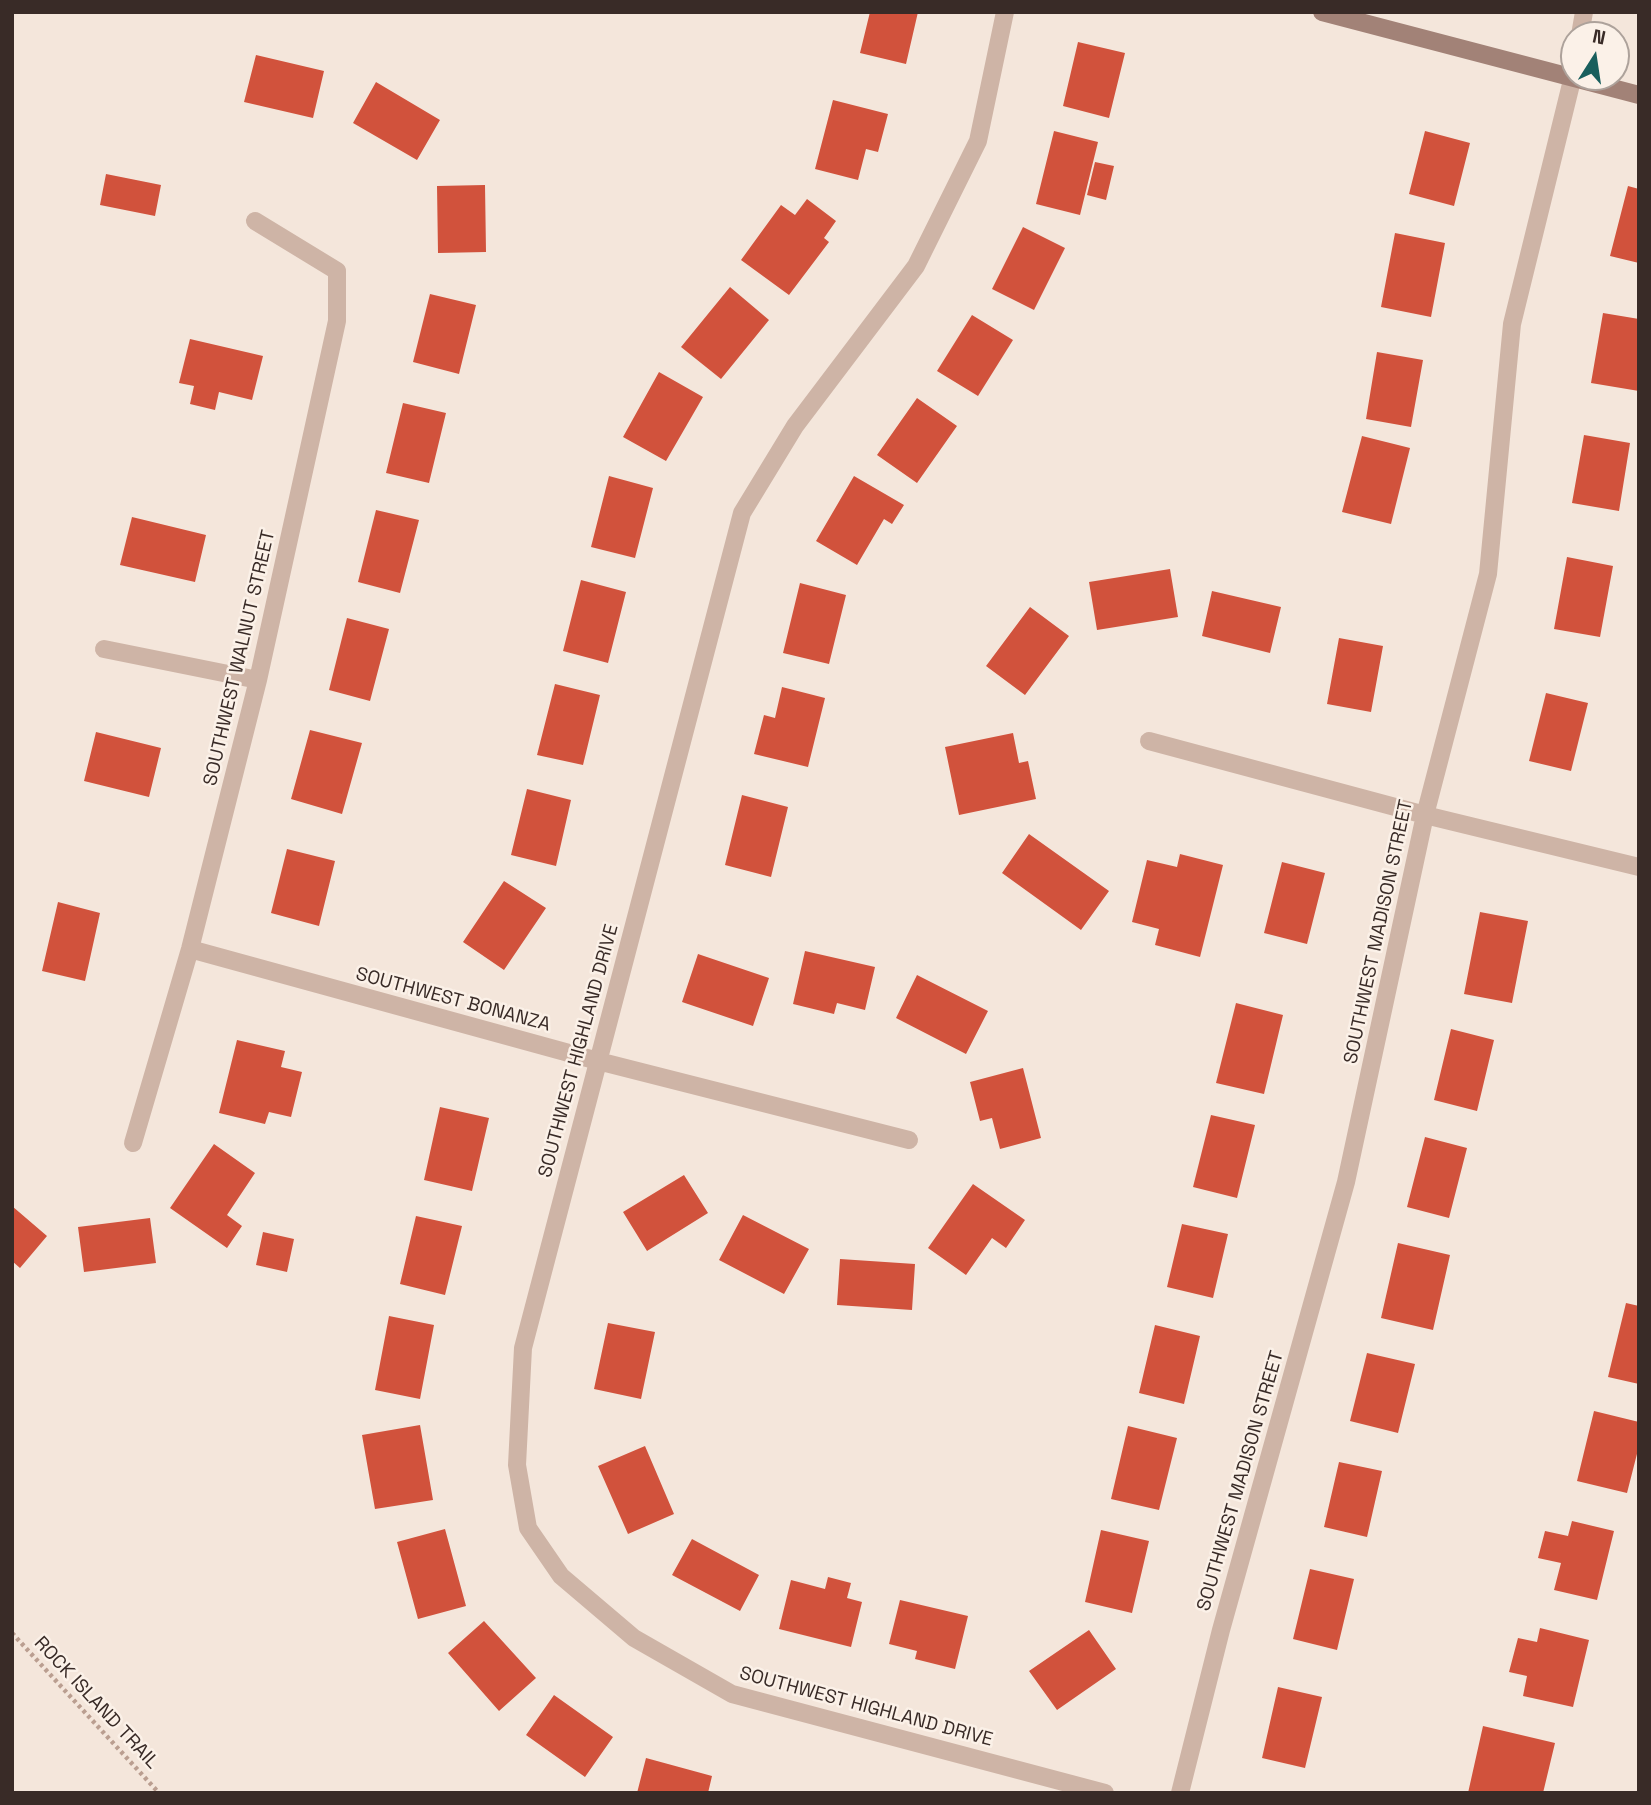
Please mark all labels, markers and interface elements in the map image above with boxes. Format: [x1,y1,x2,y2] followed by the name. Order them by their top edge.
[1560,21,1630,91] north arrow
[1590,23,1608,50] text: N
[199,528,281,788] street label: SOUTHWEST WALNUT STREET
[1340,798,1418,1066] street label: SOUTHWEST MADISON STREET
[534,922,624,1180] street label: SOUTHWEST HIGHLAND DRIVE
[353,963,553,1037] street label: SOUTHWEST BONANZA
[1193,1348,1289,1614] street label: SOUTHWEST MADISON STREET
[29,1632,163,1774] street label: ROCK ISLAND TRAIL
[737,1662,995,1752] street label: SOUTHWEST HIGHLAND DRIVE

